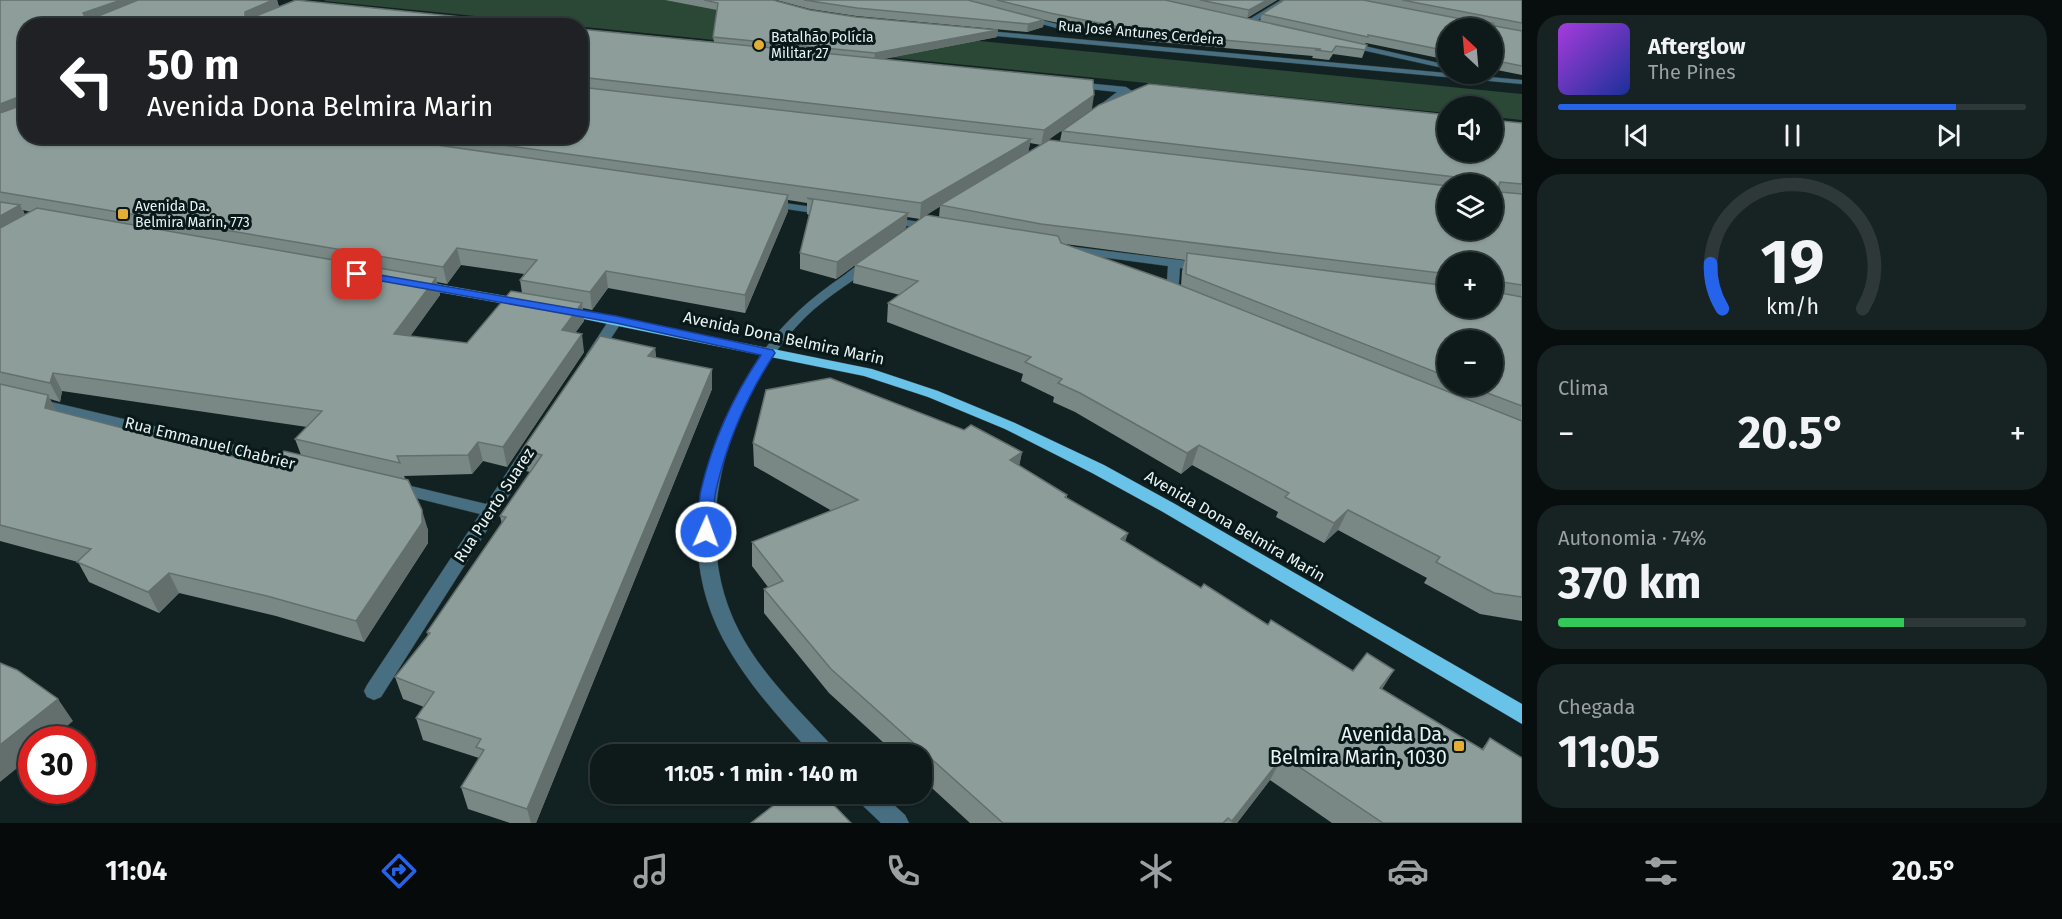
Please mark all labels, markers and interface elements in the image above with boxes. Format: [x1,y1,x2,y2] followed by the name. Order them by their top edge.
[1057,17,1225,49] street label: Rua José Antunes Cerdeira
[1437,18,1503,84] north arrow
[1437,18,1503,396] map controls
[771,29,874,62] place label: Batalhão Polícia Militar 27
[1648,33,1745,60] text: Afterglow
[752,38,766,52] marker: Batalhão Polícia Militar 27
[147,40,240,90] text: 50 m
[48,42,126,120] icon: left
[1648,60,1735,84] text: The Pines
[147,91,493,123] text: Avenida Dona Belmira Marin
[1437,96,1503,162] button: sound
[1620,119,1653,152] icon: previous
[1776,119,1809,152] icon: pause
[1932,119,1965,152] icon: next
[1437,174,1503,240] button: layers
[135,198,250,231] place label: Avenida Da. Belmira Marin, 773
[116,207,130,221] marker: Avenida Da. Belmira Marin, 773
[1760,225,1824,300] text: 19
[331,248,382,299] pin
[1437,252,1503,318] button: +
[340,257,373,290] icon: arrive
[1765,295,1819,321] text: km/h
[682,307,886,369] street label: Avenida Dona Belmira Marin
[1437,330,1503,396] button: −
[1558,376,1609,400] text: Clima
[1738,406,1846,460] text: 20.5°
[123,413,298,474] street label: Rua Emmanuel Chabrier
[1558,414,1575,454] text: −
[2010,414,2026,454] text: +
[450,444,538,566] street label: Rua Puerto Suarez
[1141,466,1329,586] street label: Avenida Dona Belmira Marin
[674,500,738,564] position arrow
[1558,526,1707,550] text: Autonomia · 74%
[1558,556,1702,610] text: 370 km
[1558,695,1635,719] text: Chegada
[1270,722,1447,769] place label: Avenida Da. Belmira Marin, 1030
[1558,725,1660,779] text: 11:05
[18,726,96,804] speed limit sign: 30
[1452,739,1466,753] marker: Avenida Da. Belmira Marin, 1030
[664,760,858,787] text: 11:05 · 1 min · 140 m
[378,850,420,892] icon: directions
[630,850,672,892] icon: music
[882,850,924,892] icon: phone
[1135,850,1177,892] icon: climate
[1387,850,1429,892] icon: car
[1640,850,1682,892] icon: filters
[105,855,167,887] text: 11:04
[1892,855,1957,887] text: 20.5°

